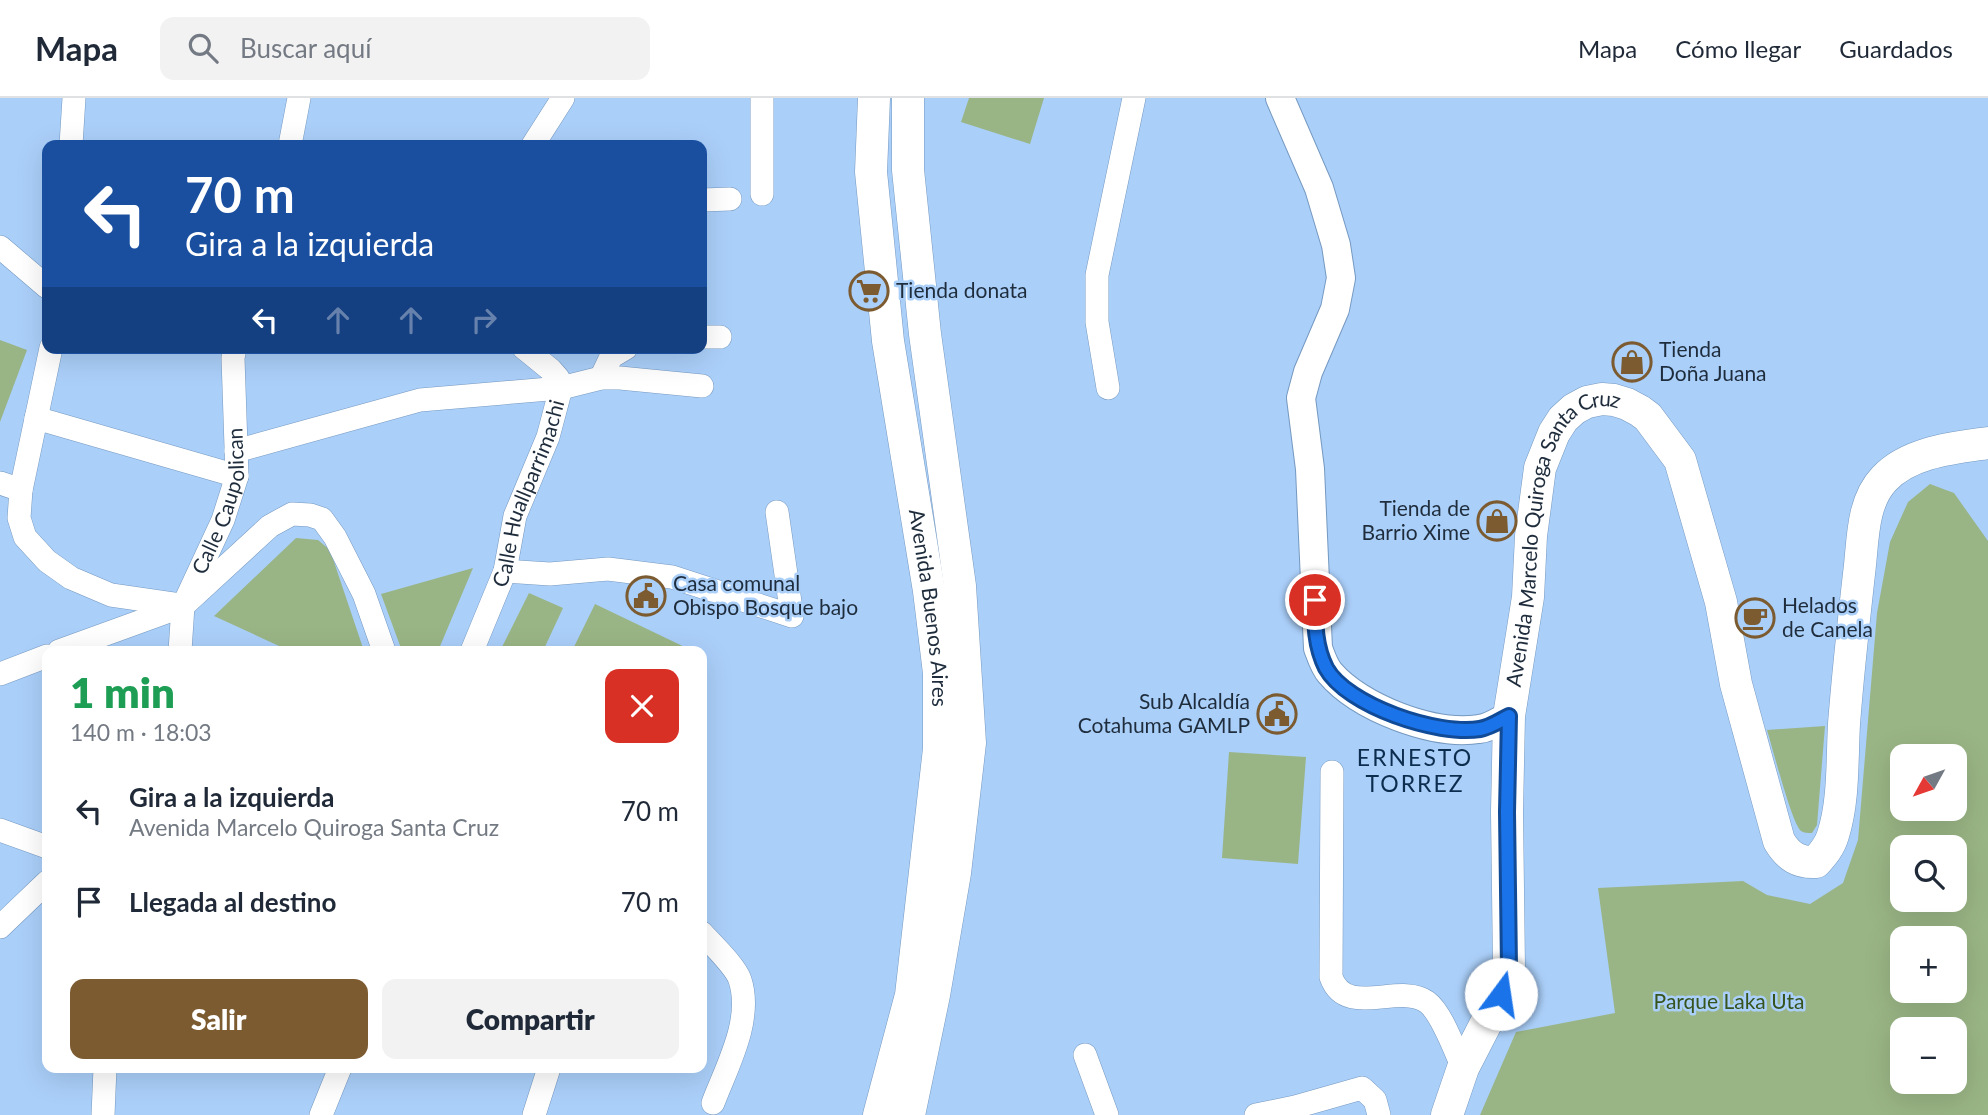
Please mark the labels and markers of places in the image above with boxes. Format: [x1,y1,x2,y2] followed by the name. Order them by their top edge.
[848,270,890,312] supermarket icon: Tienda donata
[896,277,1027,302] place label: Tienda donata
[1659,336,1767,385] place label: Tienda Doña Juana
[1611,341,1653,383] shop icon: Tienda Doña Juana
[1362,495,1470,544] place label: Tienda de Barrio Xime
[1476,500,1518,542] shop icon: Tienda de Barrio Xime
[673,570,858,619] place label: Casa comunal Obispo Bosque bajo
[1285,570,1345,630] pin
[625,575,667,617] public building icon: Casa comunal Obispo Bosque bajo
[1782,592,1873,641] place label: Helados de Canela
[1734,597,1776,639] cafe icon: Helados de Canela
[1078,688,1250,737] place label: Sub Alcaldía Cotahuma GAMLP
[1256,693,1298,735] public building icon: Sub Alcaldía Cotahuma GAMLP

